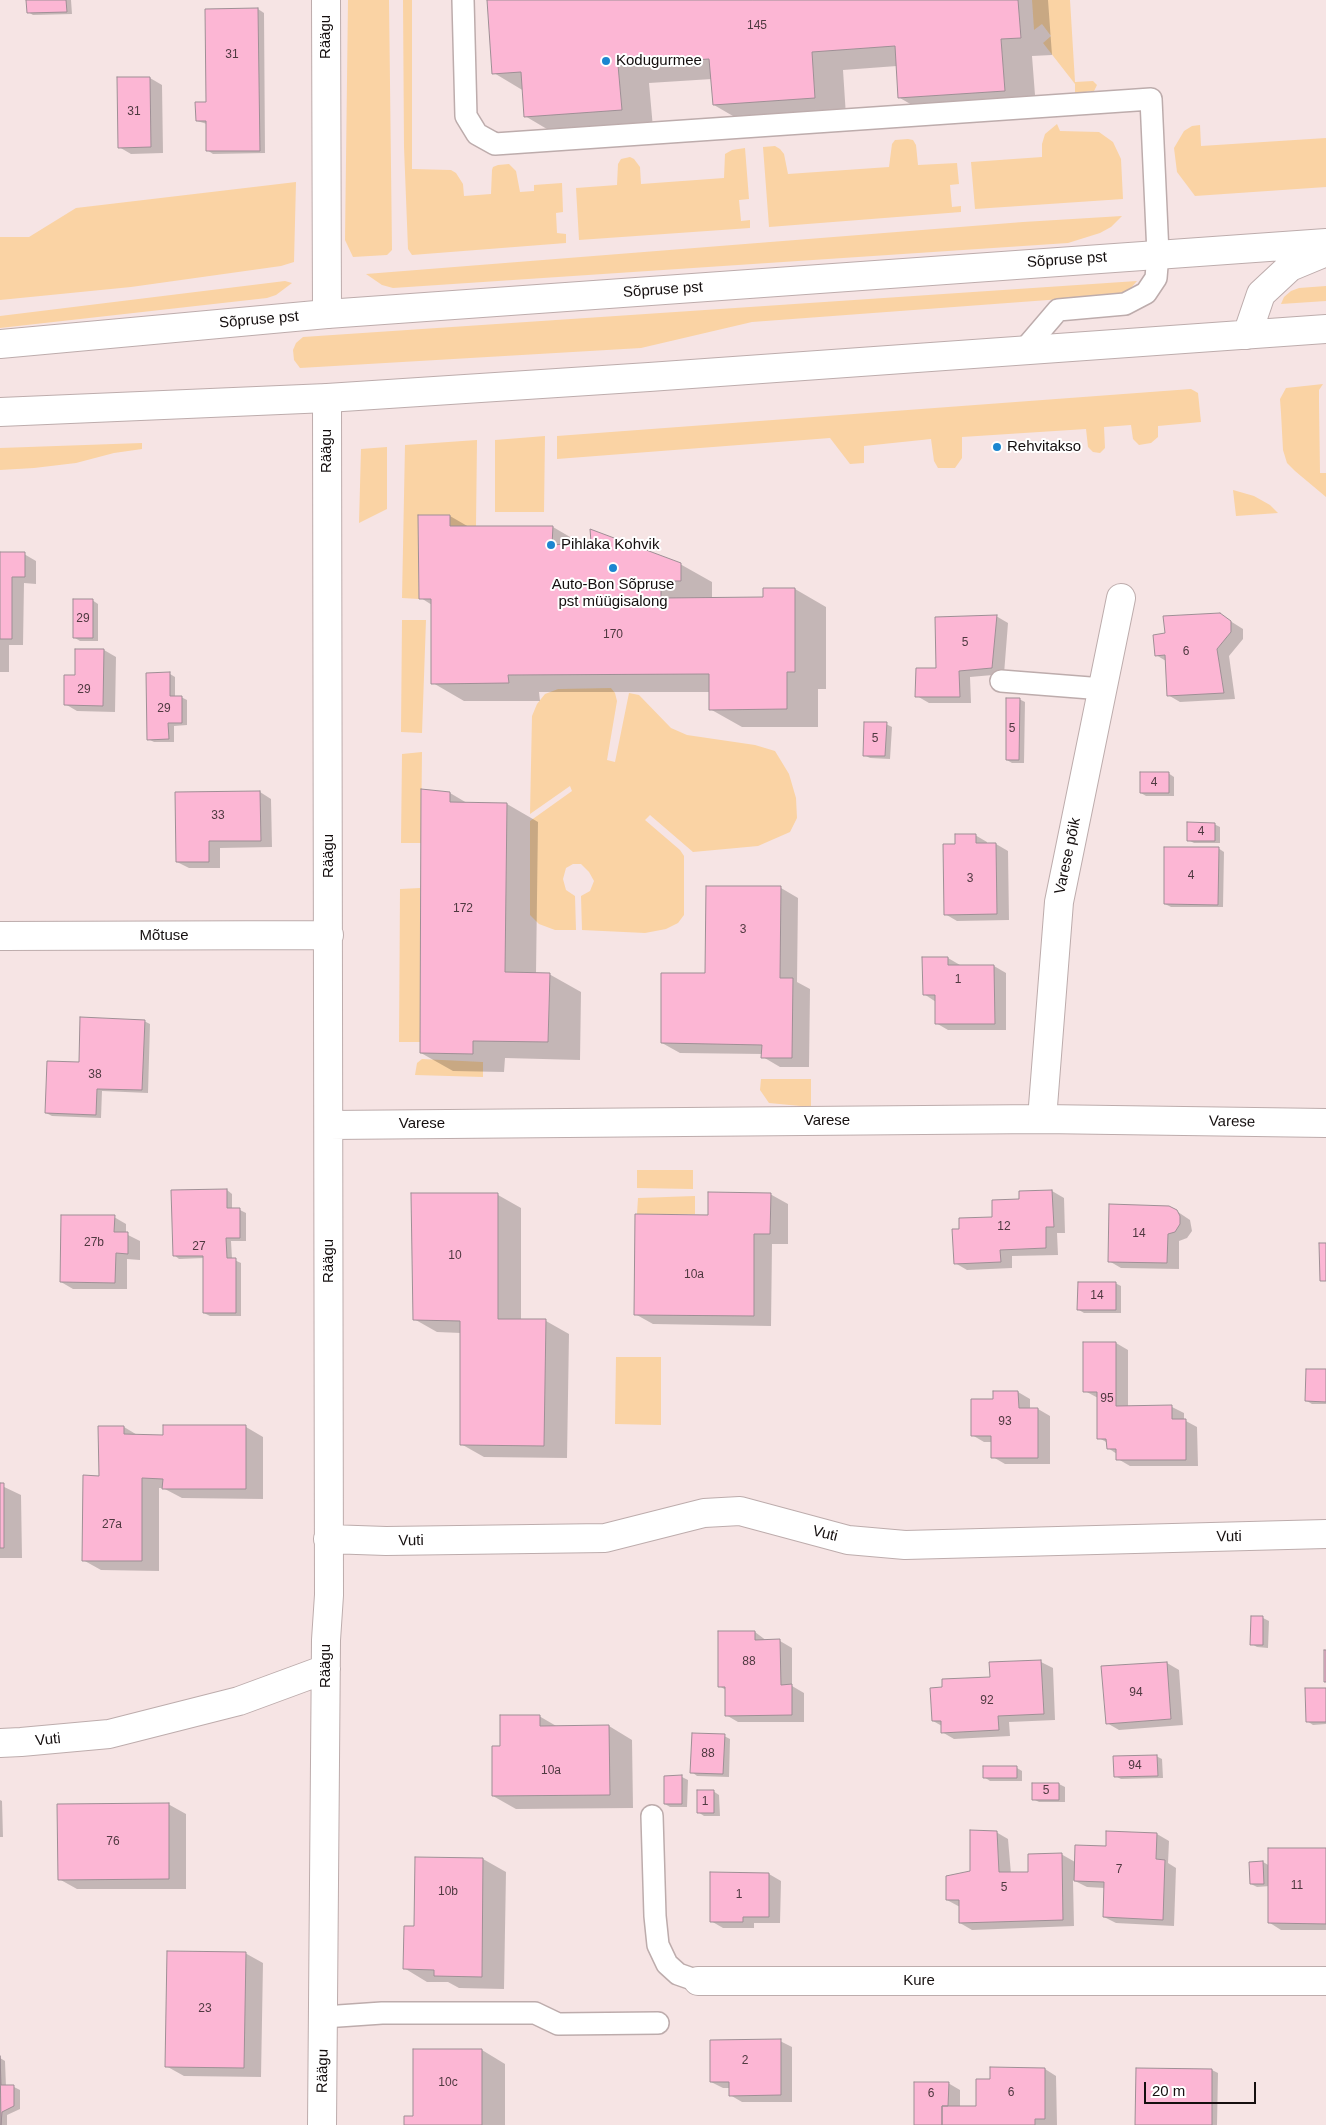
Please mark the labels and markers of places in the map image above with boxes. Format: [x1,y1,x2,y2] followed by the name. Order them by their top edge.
[616,52,702,70] place label: Kodugurmee
[600,55,612,67] marker: Kodugurmee
[1007,438,1081,456] place label: Rehvitakso
[991,441,1003,453] marker: Rehvitakso
[561,536,659,554] place label: Pihlaka Kohvik
[545,539,557,551] marker: Pihlaka Kohvik
[607,562,619,574] marker: Auto-Bon Sõpruse pst müügisalong
[552,576,674,611] place label: Auto-Bon Sõpruse pst müügisalong

